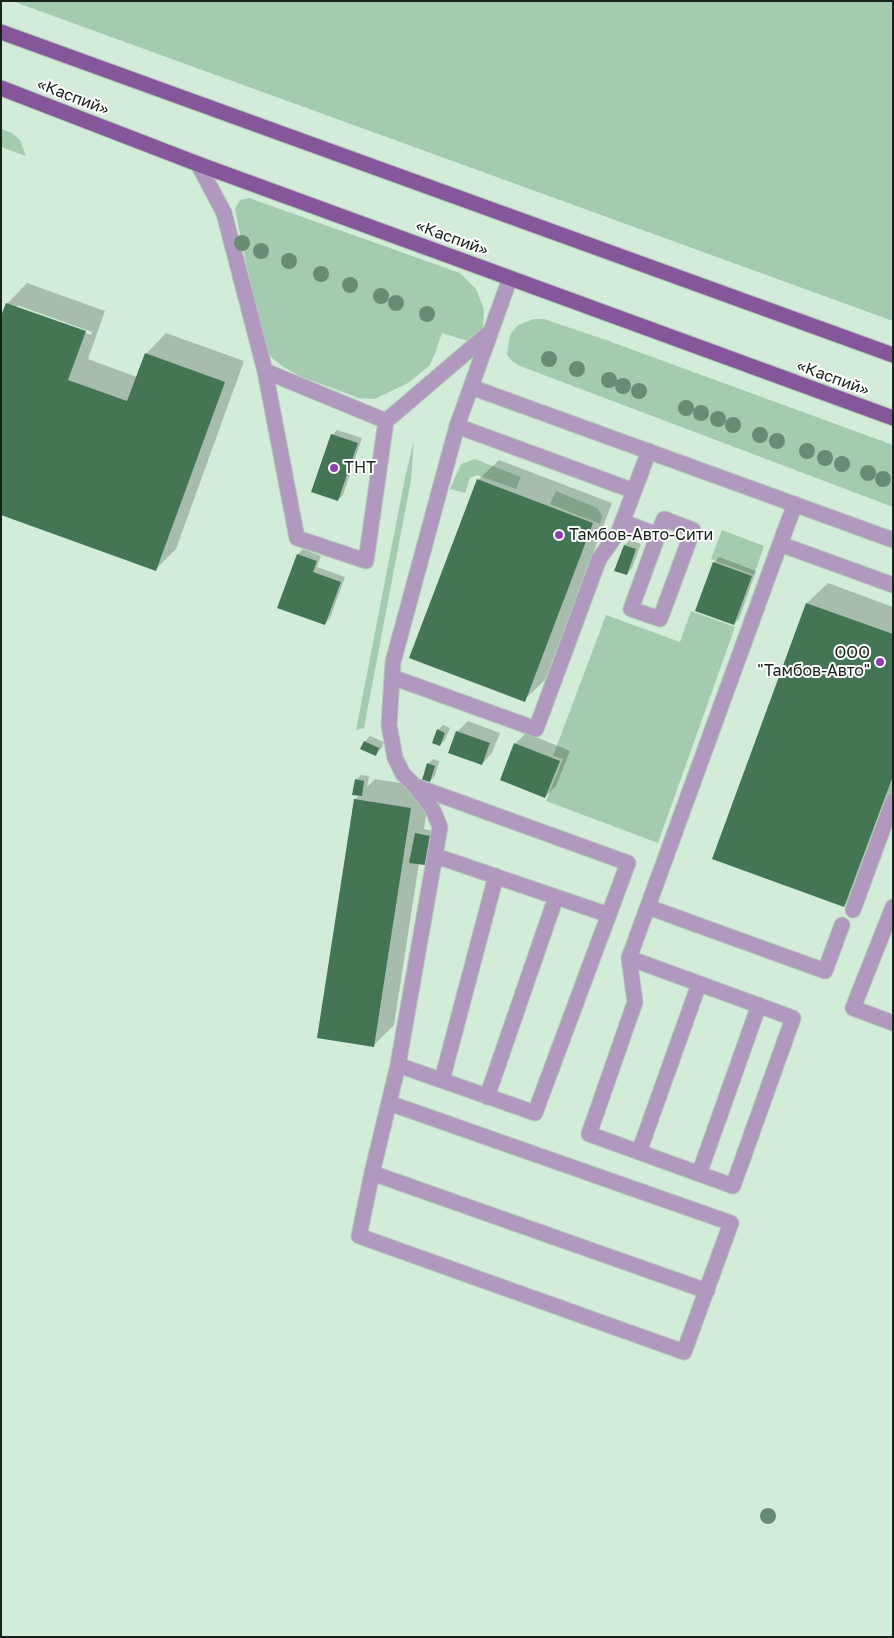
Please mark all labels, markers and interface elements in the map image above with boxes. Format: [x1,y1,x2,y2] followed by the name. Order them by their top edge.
[34,75,112,119] street label: «Каспий»
[413,216,491,260] street label: «Каспий»
[794,356,872,400] street label: «Каспий»
[344,458,376,478] place label: THT
[328,462,340,474] marker: THT
[569,525,713,545] place label: Тамбов-Авто-Сити
[553,529,565,541] marker: Тамбов-Авто-Сити
[757,643,870,681] place label: ООО "Тамбов-Авто"
[874,656,886,668] marker: ООО "Тамбов-Авто"

